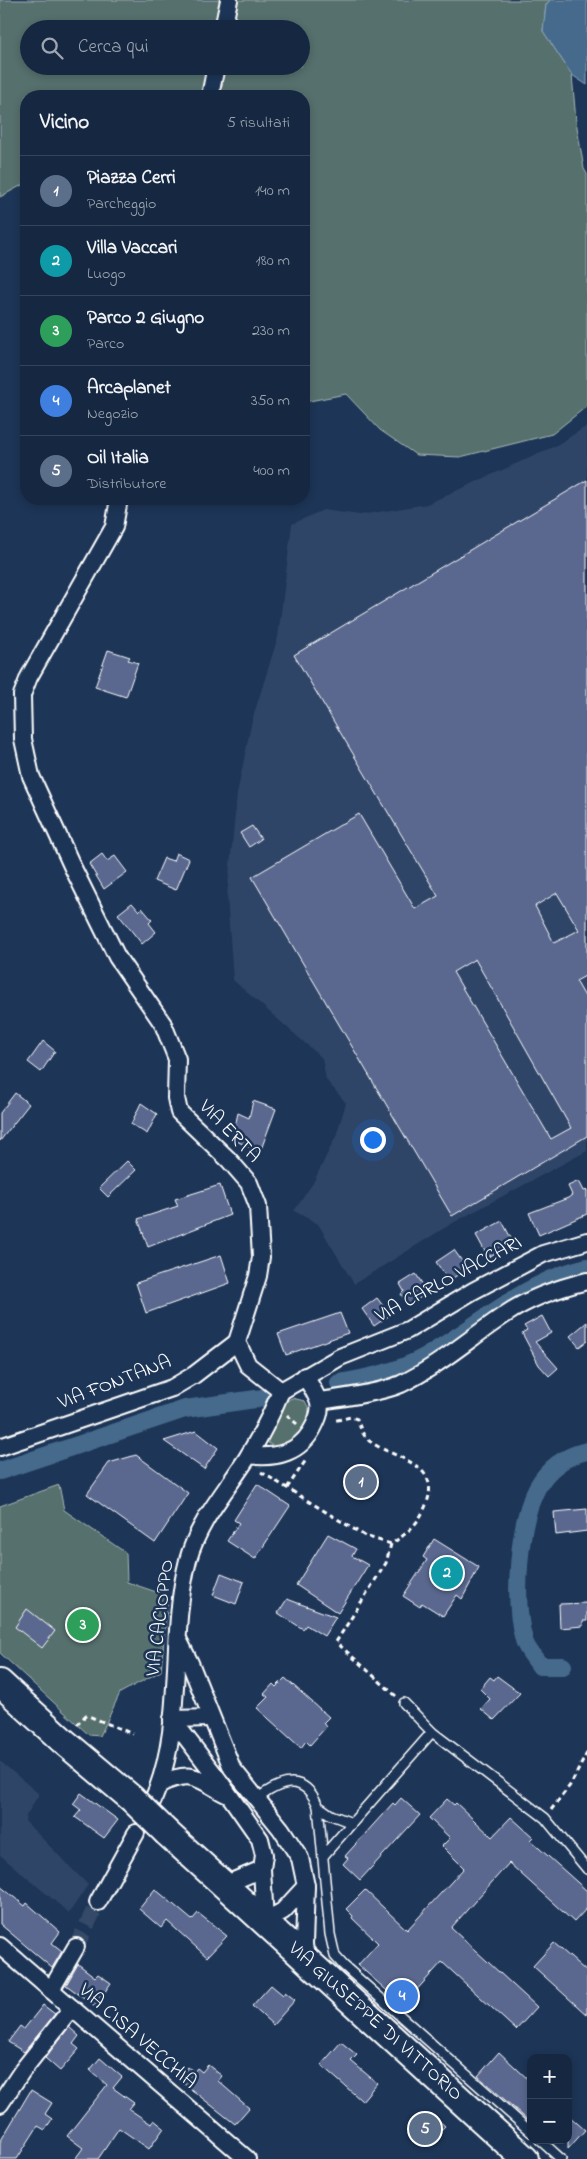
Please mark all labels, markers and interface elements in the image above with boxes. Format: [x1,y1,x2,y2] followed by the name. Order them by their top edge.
[20,20,310,75] search box
[38,34,66,62] icon: search
[78,34,148,61] text: Cerca qui
[40,108,89,138] text: Vicino
[227,111,290,135] text: 5 risultati
[87,165,176,192] text: Piazza Cerri
[53,179,59,203] text: 1
[255,179,290,203] text: 140 m
[87,192,156,216] text: Parcheggio
[87,235,177,262] text: Villa Vaccari
[52,249,60,273] text: 2
[256,249,290,273] text: 180 m
[87,262,126,286] text: Luogo
[87,305,204,332] text: Parco 2 Giugno
[53,319,59,343] text: 3
[252,319,290,343] text: 230 m
[87,332,124,356] text: Parco
[87,375,171,402] text: Arcaplanet
[53,389,59,413] text: 4
[251,389,290,413] text: 350 m
[87,402,138,426] text: Negozio
[87,445,149,472] text: Oil Italia
[51,459,61,483] text: 5
[253,459,290,483] text: 400 m
[87,472,166,496] text: Distributore
[191,1093,267,1170] street label: VIA ERTA
[360,1127,386,1153] your location
[370,1229,528,1331] street label: VIA CARLO VACCARI
[53,1348,176,1418] street label: VIA FONTANA
[345,1463,377,1501] pin: 1
[431,1554,463,1592] pin: 2
[139,1558,183,1679] street label: VIA CACIOPPO
[67,1606,99,1644] pin: 3
[280,1935,469,2109] street label: VIA GIUSEPPE DI VITTORIO
[71,1977,203,2097] street label: VIA CISA VECCHIA
[386,1977,418,2015] pin: 4
[527,2054,572,2144] map controls
[527,2054,572,2099] button: +
[527,2099,572,2144] button: −
[409,2110,441,2148] pin: 5

